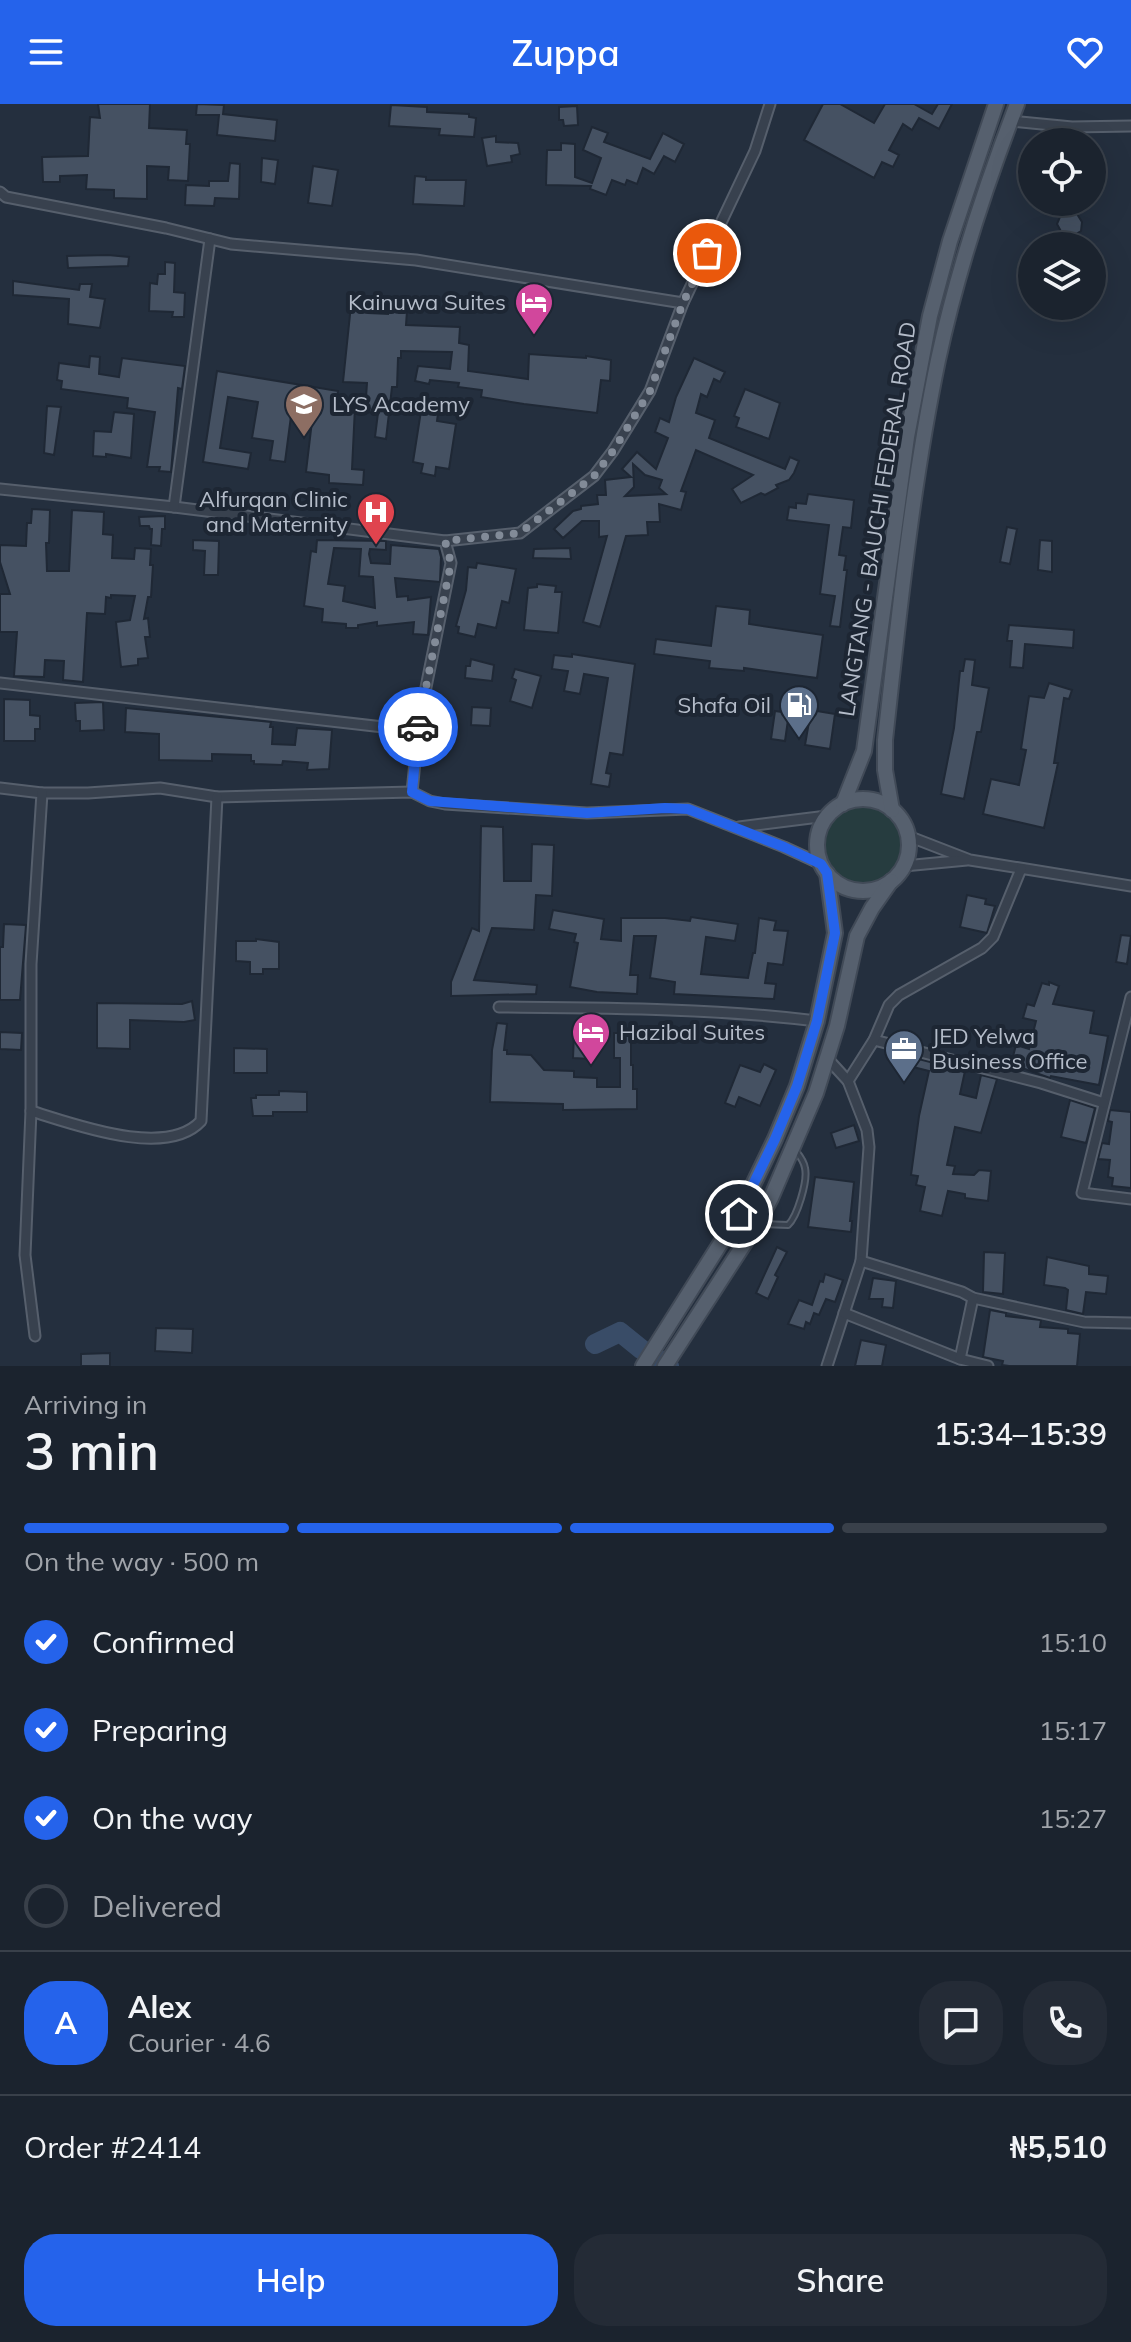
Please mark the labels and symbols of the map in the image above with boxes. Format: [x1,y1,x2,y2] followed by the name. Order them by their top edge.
[673,219,741,287] pin
[513,281,555,336] hotel icon: Kainuwa Suites
[348,288,506,316] place label: Kainuwa Suites
[832,320,922,718] street label: LANGTANG - BAUCHI FEDERAL ROAD
[283,383,325,438] school or university icon: LYS Academy
[332,390,470,418] place label: LYS Academy
[199,485,348,538] place label: Alfurqan Clinic and Maternity
[355,491,397,546] hospital icon: Alfurqan Clinic and Maternity
[778,684,820,739] fuel station icon: Shafa Oil
[378,687,458,767] courier
[677,691,771,719] place label: Shafa Oil
[570,1011,612,1066] hotel icon: Hazibal Suites
[619,1018,765,1046] place label: Hazibal Suites
[932,1022,1088,1075] place label: JED Yelwa Business Office
[883,1028,925,1083] office icon: JED Yelwa Business Office
[705,1180,773,1248] pin

